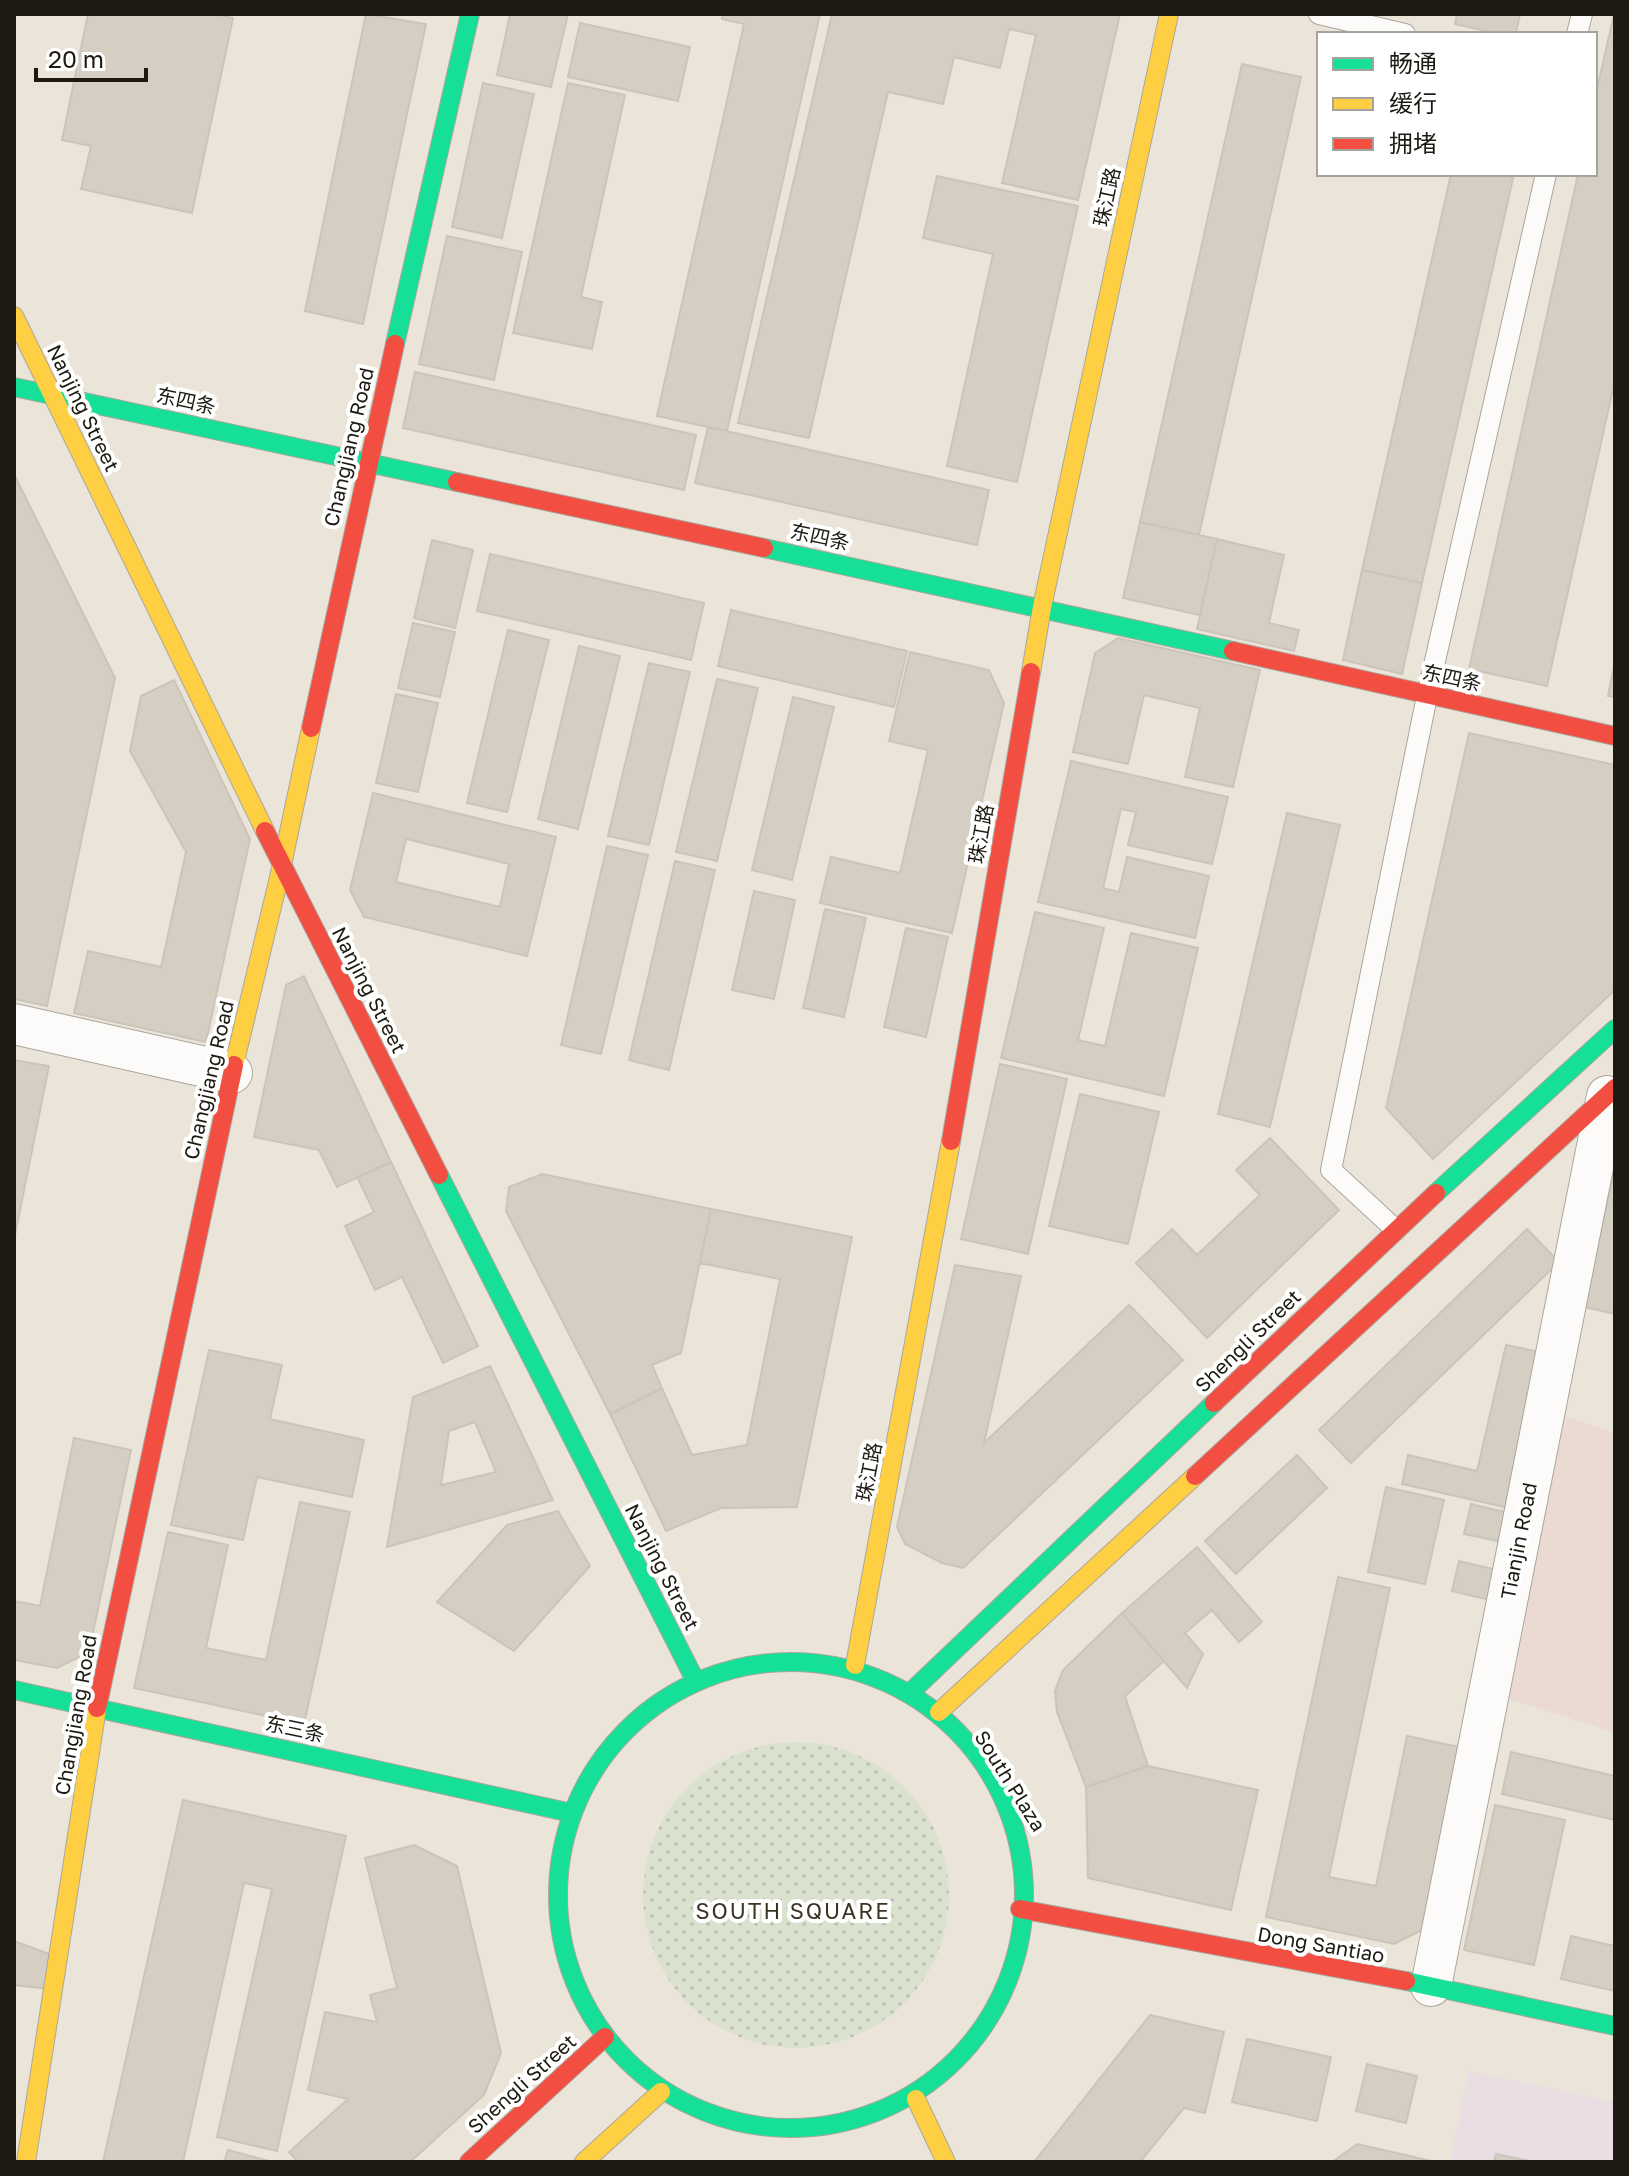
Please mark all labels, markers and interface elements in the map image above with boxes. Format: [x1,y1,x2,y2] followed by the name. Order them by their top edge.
[36,32,146,82] scale bar
[1317,32,1597,176] legend
[48,44,104,73] text: 20 m
[1389,48,1437,77] text: 畅通
[1389,88,1437,117] text: 缓行
[1389,128,1437,157] text: 拥堵
[1088,165,1124,229] street label: 珠江路
[43,340,125,475] street label: Nanjing Street
[318,365,378,529] street label: Changjiang Road
[154,382,218,418] street label: 东四条
[788,518,852,554] street label: 东四条
[1420,659,1484,695] street label: 东四条
[963,802,997,865] street label: 珠江路
[328,922,412,1057] street label: Nanjing Street
[178,998,238,1162] street label: Changjiang Road
[1190,1284,1305,1397] street label: Shengli Street
[851,1440,886,1504] street label: 珠江路
[1495,1480,1541,1601] street label: Tianjin Road
[621,1499,705,1634] street label: Nanjing Street
[49,1633,101,1797] street label: Changjiang Road
[263,1710,327,1746] street label: 东三条
[970,1726,1051,1835] street label: South Plaza
[695,1897,891,1924] district label: SOUTH SQUARE
[1256,1921,1387,1967] street label: Dong Santiao
[462,2028,580,2138] street label: Shengli Street

